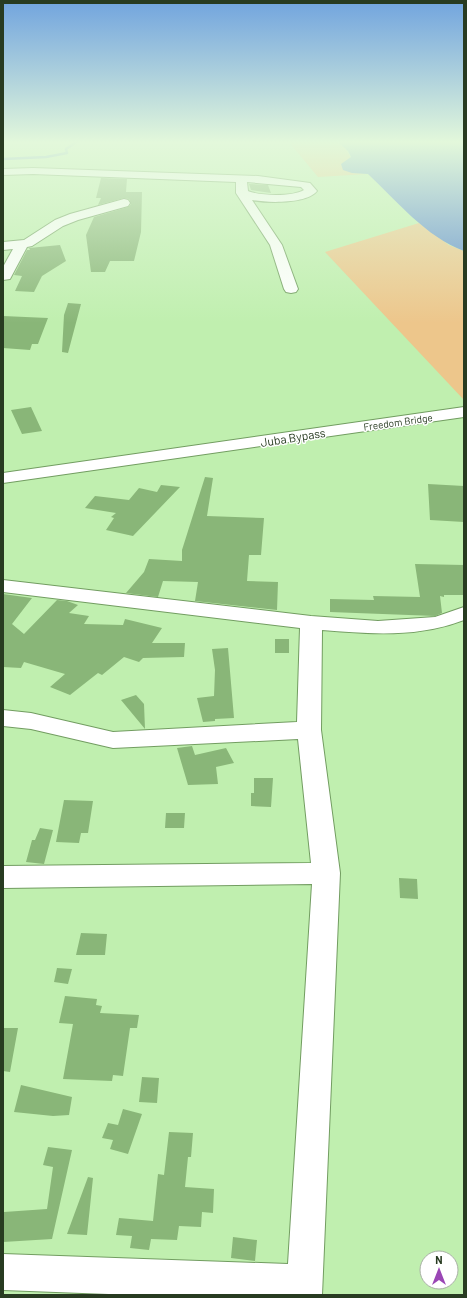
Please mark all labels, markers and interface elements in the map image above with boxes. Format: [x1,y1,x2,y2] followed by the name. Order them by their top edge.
[363,411,433,433] street label: Freedom Bridge
[259,425,327,449] street label: Juba Bypass
[419,1250,459,1290] north arrow
[435,1253,443,1266] text: N

